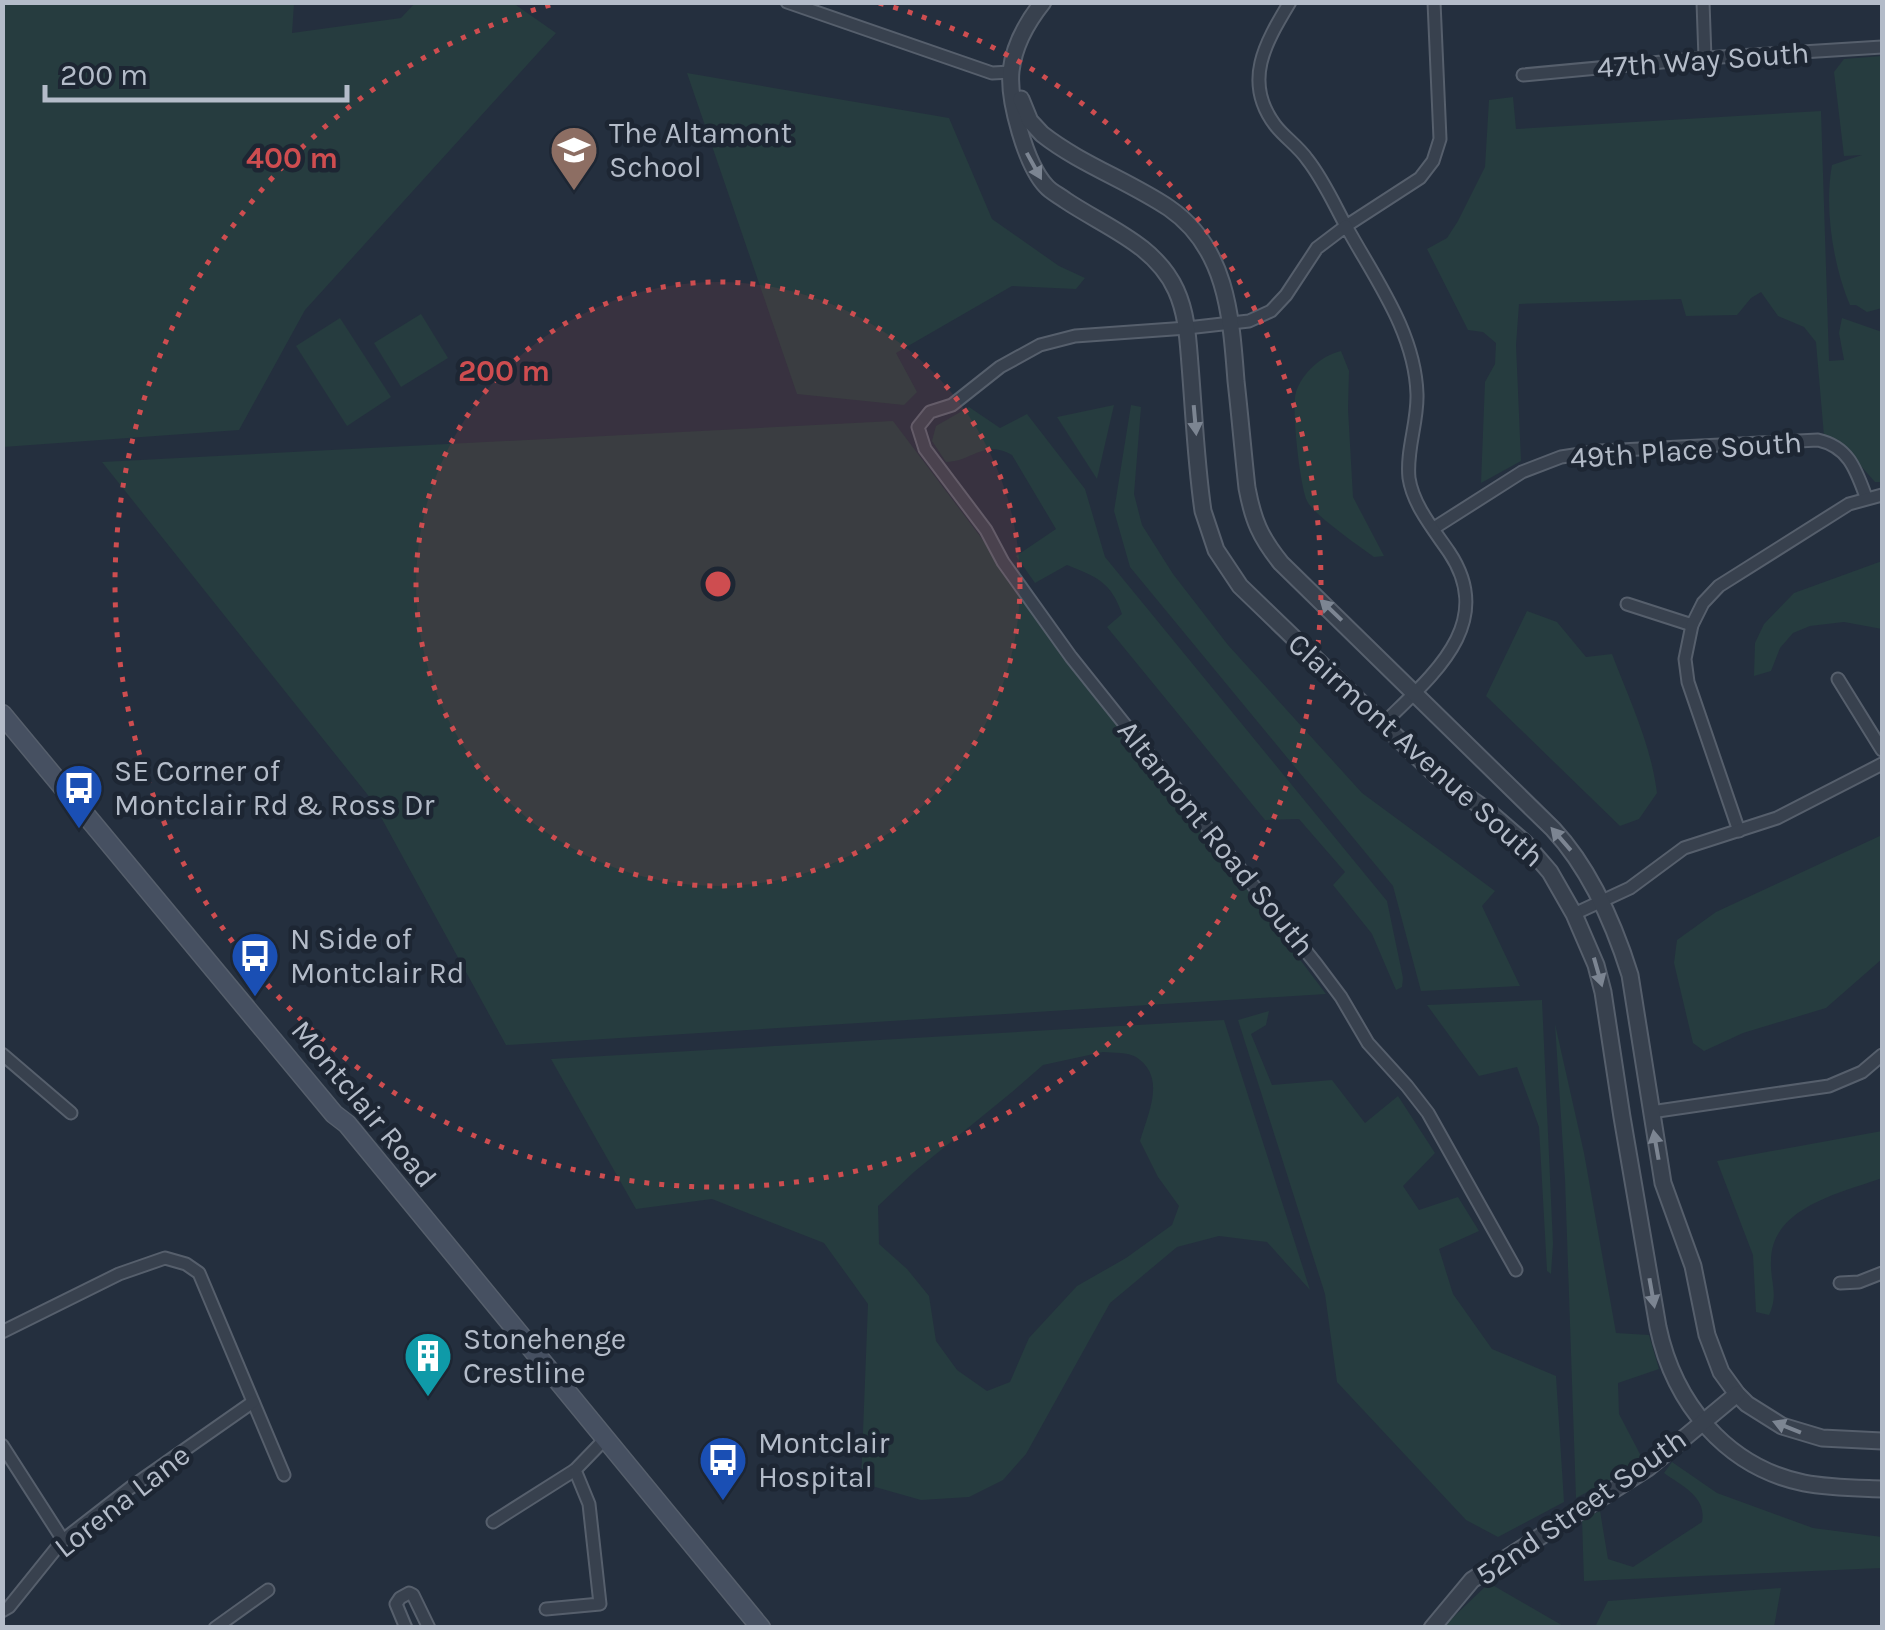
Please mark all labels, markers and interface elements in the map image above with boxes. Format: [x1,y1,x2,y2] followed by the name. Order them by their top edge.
[1596,35,1810,85] street label: 47th Way South
[45,40,348,102] scale bar
[60,57,148,93] text: 200 m
[609,115,792,185] place label: The Altamont School
[548,124,600,192] school or university icon: The Altamont School
[246,140,338,176] text: 400 m
[1026,151,1043,180] one-way arrow
[458,353,550,389] text: 200 m
[1187,404,1203,436] one-way arrow
[1569,424,1803,476] street label: 49th Place South
[700,566,736,602] centre of rings
[1319,599,1343,623] one-way arrow
[1281,626,1551,874] street label: Clairmont Avenue South
[1110,713,1322,963] street label: Altamont Road South
[114,753,435,823] place label: SE Corner of Montclair Rd & Ross Dr
[53,762,105,830] bus stop icon: SE Corner of Montclair Rd & Ross Dr
[1551,827,1573,852] one-way arrow
[290,921,465,991] place label: N Side of Montclair Rd
[229,930,281,998] bus stop icon: N Side of Montclair Rd
[1591,957,1606,988] one-way arrow
[284,1013,444,1195] street label: Montclair Road
[1648,1129,1664,1160] one-way arrow
[1645,1277,1660,1309] one-way arrow
[463,1321,626,1391] place label: Stonehenge Crestline
[402,1330,454,1398] building icon: Stonehenge Crestline
[1772,1419,1802,1435] one-way arrow
[1469,1421,1693,1593] street label: 52nd Street South
[758,1425,890,1495] place label: Montclair Hospital
[697,1434,749,1502] bus stop icon: Montclair Hospital
[47,1437,197,1565] street label: Lorena Lane

